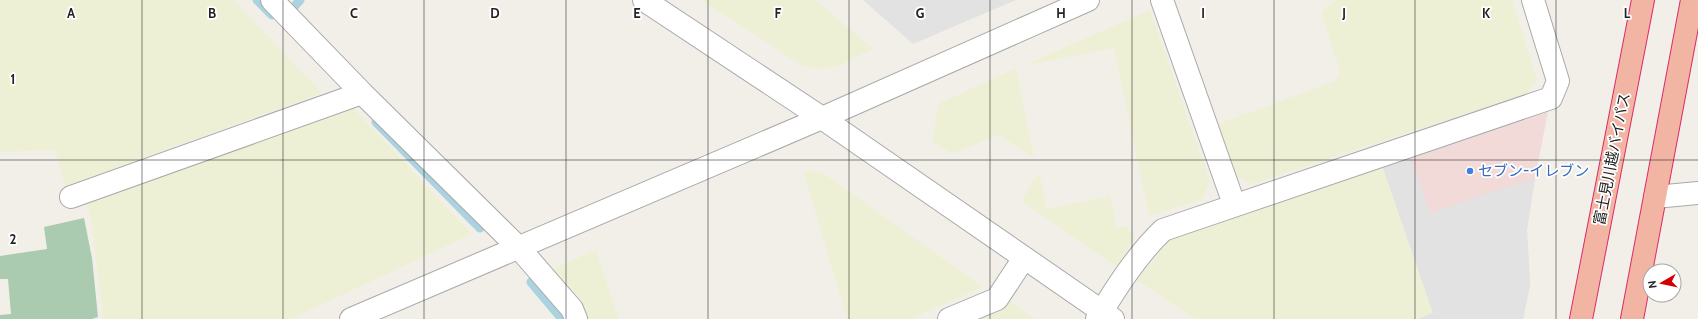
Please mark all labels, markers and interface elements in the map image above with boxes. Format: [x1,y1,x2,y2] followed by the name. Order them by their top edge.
[67,5,76,21] text: A
[208,5,216,21] text: B
[350,5,358,21] text: C
[490,5,500,21] text: D
[633,5,641,21] text: E
[775,5,782,21] text: F
[916,5,925,21] text: G
[1056,5,1066,21] text: H
[1201,5,1205,21] text: I
[1341,5,1346,21] text: J
[1482,5,1491,21] text: K
[1624,5,1631,21] text: L
[11,71,15,87] text: 1
[1590,91,1634,227] street label: 富士見川越バイパス
[1478,162,1589,180] place label: セブン-イレブン
[1465,166,1475,176] marker: セブン-イレブン
[10,231,17,247] text: 2
[1642,263,1682,303] north arrow
[1645,280,1660,290] text: N

